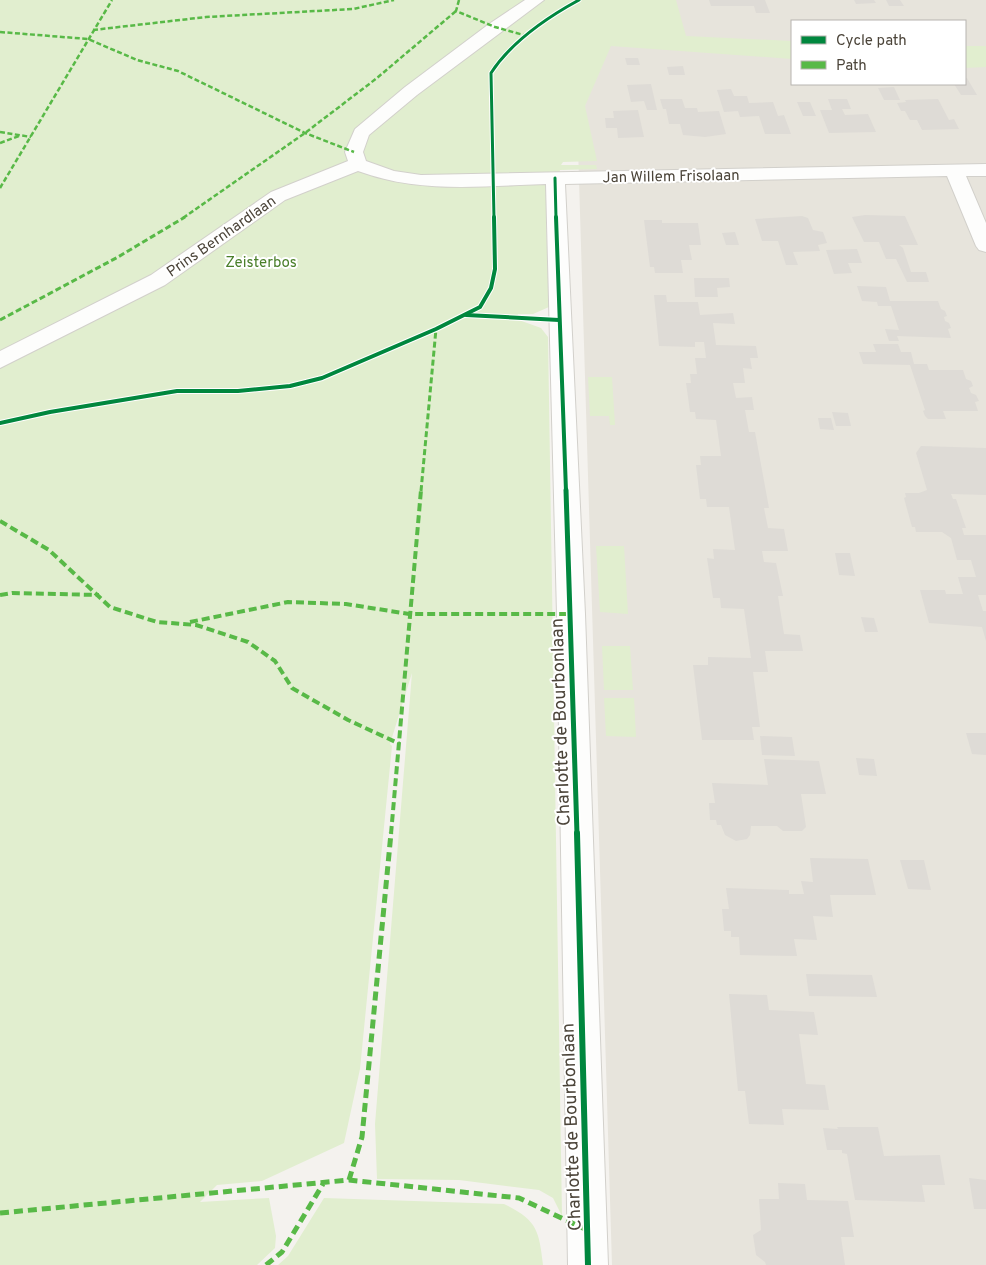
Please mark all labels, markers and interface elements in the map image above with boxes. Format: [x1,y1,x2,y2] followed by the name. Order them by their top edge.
[791,20,966,85] legend
[836,32,907,51] text: Cycle path
[836,57,867,76] text: Path
[602,167,740,188] street label: Jan Willem Frisolaan
[163,192,280,282] street label: Prins Bernhardlaan
[225,254,297,273] park label: Zeisterbos
[546,618,577,826] street label: Charlotte de Bourbonlaan
[557,1023,588,1231] street label: Charlotte de Bourbonlaan

